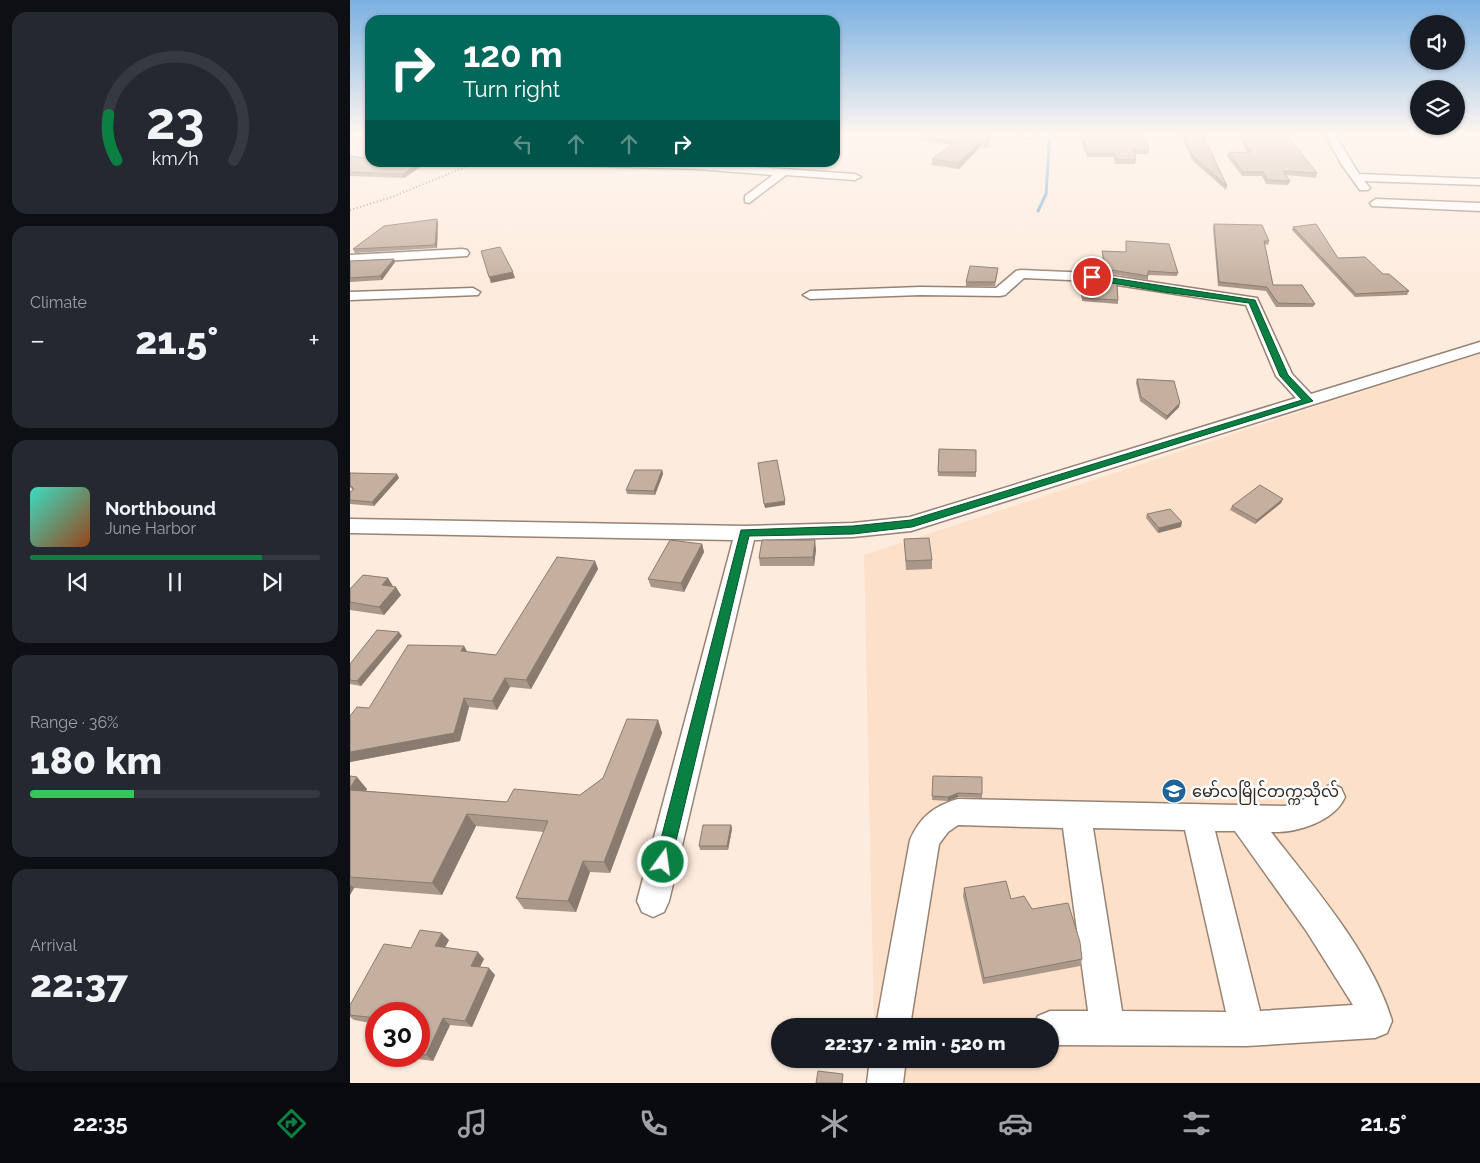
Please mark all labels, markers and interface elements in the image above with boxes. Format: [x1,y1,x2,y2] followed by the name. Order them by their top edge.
[1410,15,1465,135] map controls
[1410,15,1465,70] button: sound
[463,34,563,75] text: 120 m
[380,35,445,100] icon: right
[463,76,560,102] text: Turn right
[1410,80,1465,135] button: layers
[146,90,204,151] text: 23
[509,130,537,158] icon: left
[562,130,590,158] icon: ahead
[615,130,643,158] icon: ahead
[668,130,696,158] icon: right
[151,148,199,169] text: km/h
[1071,256,1113,298] pin
[1078,263,1106,291] icon: arrive
[30,293,87,312] text: Climate
[135,318,218,363] text: 21.5°
[30,324,45,357] text: −
[308,324,320,357] text: +
[105,497,216,519] text: Northbound
[105,519,196,538] text: June Harbor
[64,568,92,596] icon: previous
[161,568,189,596] icon: pause
[258,568,286,596] icon: next
[30,713,118,732] text: Range · 36%
[30,738,162,783] text: 180 km
[1161,778,1187,804] school or university icon: မော်လမြိုင်တက္ကသိုလ်
[1192,780,1339,806] place label: မော်လမြိုင်တက္ကသိုလ်
[636,835,688,887] position arrow
[30,936,77,955] text: Arrival
[30,961,128,1006] text: 22:37
[365,1002,430,1067] speed limit sign: 30
[824,1032,1006,1054] text: 22:37 · 2 min · 520 m
[274,1106,309,1141] icon: directions
[455,1106,490,1141] icon: music
[636,1106,671,1141] icon: phone
[817,1106,852,1141] icon: climate
[998,1106,1033,1141] icon: car
[1179,1106,1214,1141] icon: filters
[73,1110,128,1136] text: 22:35
[1360,1110,1407,1136] text: 21.5°

